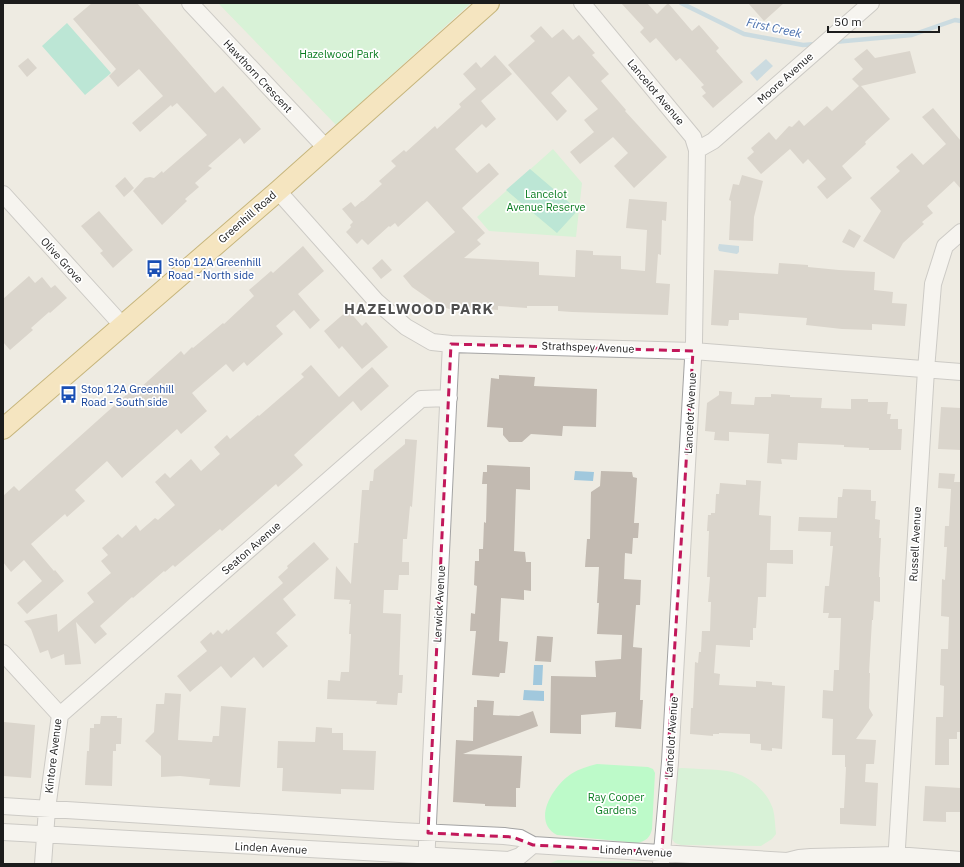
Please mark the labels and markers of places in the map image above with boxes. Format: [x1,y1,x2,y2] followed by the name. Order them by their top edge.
[168,255,261,282] place label: Stop 12A Greenhill Road - North side
[145,258,165,278] bus stop icon: Stop 12A Greenhill Road - North side
[81,382,174,409] place label: Stop 12A Greenhill Road - South side
[58,385,78,405] bus stop icon: Stop 12A Greenhill Road - South side

